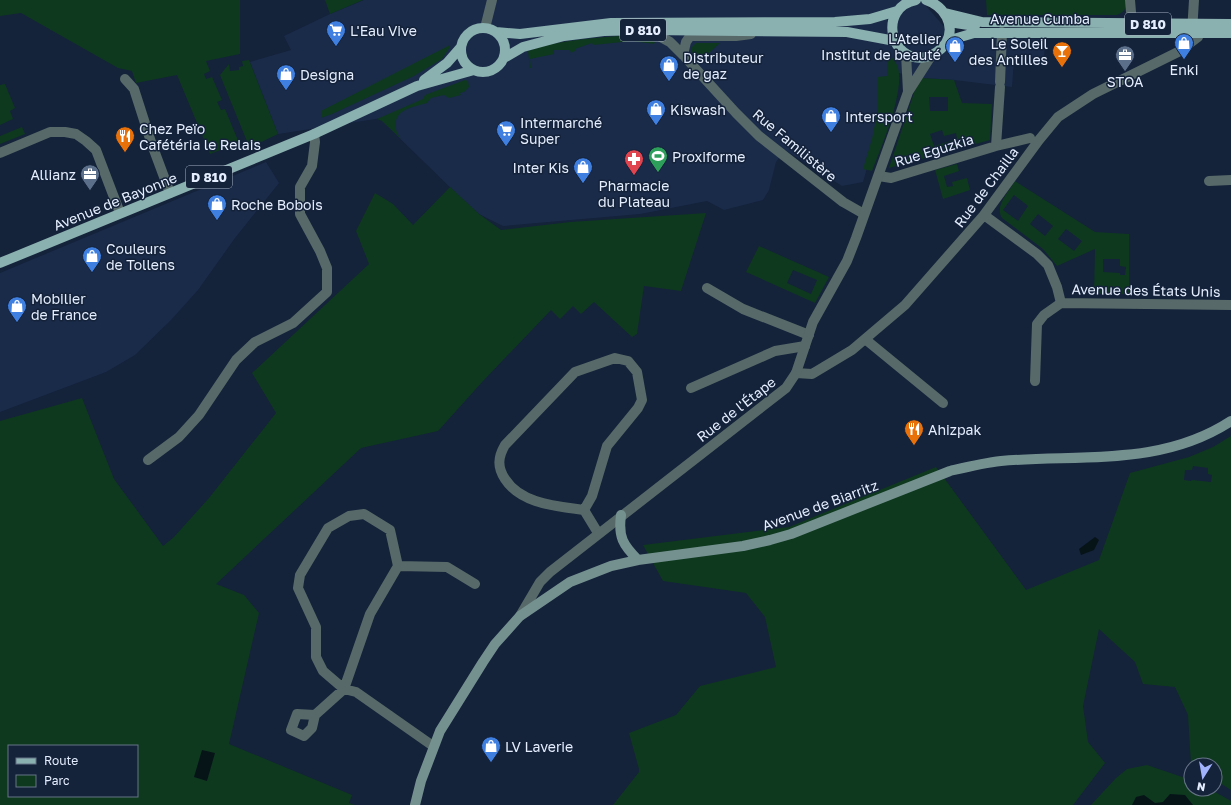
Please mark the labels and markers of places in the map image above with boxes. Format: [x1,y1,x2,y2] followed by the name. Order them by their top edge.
[325,19,347,47] supermarket icon: L'Eau Vive
[350,22,417,39] place label: L'Eau Vive
[821,30,942,63] place label: L'Atelier Institut de beauté
[1173,32,1195,60] shop icon: Enki
[944,35,966,63] shop icon: L'Atelier Institut de beauté
[969,35,1048,68] place label: Le Soleil des Antilles
[1051,40,1073,68] bar icon: Le Soleil des Antilles
[1114,44,1136,72] office icon: STOA
[683,49,764,82] place label: Distributeur de gaz
[658,54,680,82] shop icon: Distributeur de gaz
[1170,61,1198,78] place label: Enki
[275,63,297,91] shop icon: Designa
[300,66,354,83] place label: Designa
[1107,73,1144,90] place label: STOA
[645,98,667,126] shop icon: Kiswash
[670,101,726,118] place label: Kiswash
[820,105,842,133] shop icon: Intersport
[845,108,913,125] place label: Intersport
[520,114,602,147] place label: Intermarché Super
[495,119,517,147] supermarket icon: Intermarché Super
[139,120,261,153] place label: Chez Peïo Cafétéria le Relais
[114,125,136,153] restaurant icon: Chez Peïo Cafétéria le Relais
[647,145,669,173] sports icon: Proxiforme
[623,148,645,176] pharmacy icon: Pharmacie du Plateau
[672,148,745,165] place label: Proxiforme
[572,156,594,184] shop icon: Inter Kis
[513,159,569,176] place label: Inter Kis
[79,163,101,191] office icon: Allianz
[31,166,76,183] place label: Allianz
[598,177,670,210] place label: Pharmacie du Plateau
[206,193,228,221] shop icon: Roche Bobois
[231,196,323,213] place label: Roche Bobois
[106,240,175,273] place label: Couleurs de Tollens
[81,245,103,273] shop icon: Couleurs de Tollens
[31,290,97,323] place label: Mobilier de France
[6,295,28,323] shop icon: Mobilier de France
[903,418,925,446] restaurant icon: Ahizpak
[928,421,981,438] place label: Ahizpak
[480,735,502,763] shop icon: LV Laverie
[505,738,573,755] place label: LV Laverie

